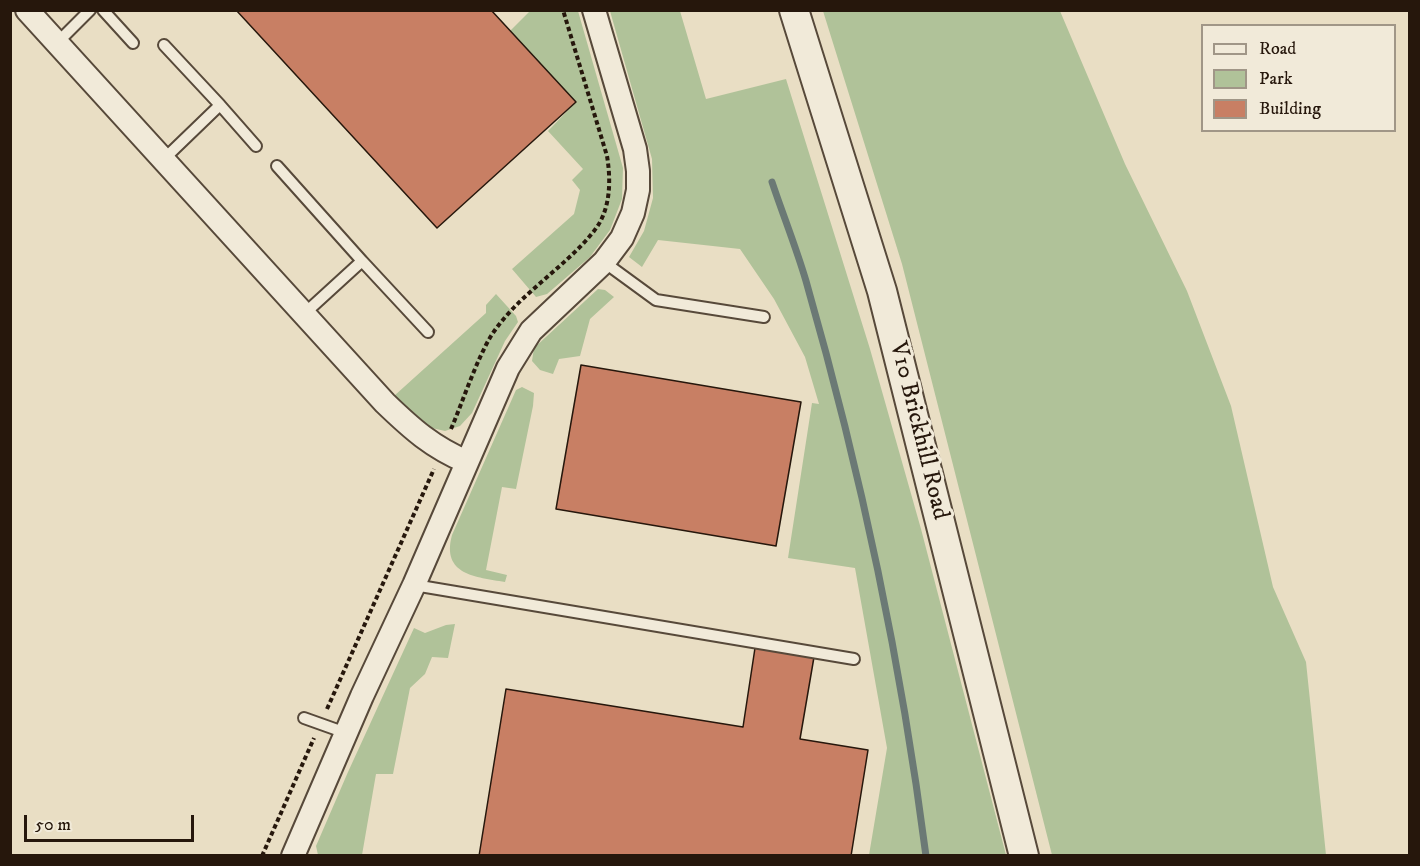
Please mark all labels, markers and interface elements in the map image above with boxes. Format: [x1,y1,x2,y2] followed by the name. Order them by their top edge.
[1201,24,1396,132] legend
[1259,38,1296,60] text: Road
[1259,68,1293,90] text: Park
[1259,98,1321,120] text: Building
[882,339,954,523] street label: V10 Brickhill Road
[27,803,196,841] scale bar
[35,814,71,836] text: 50 m

